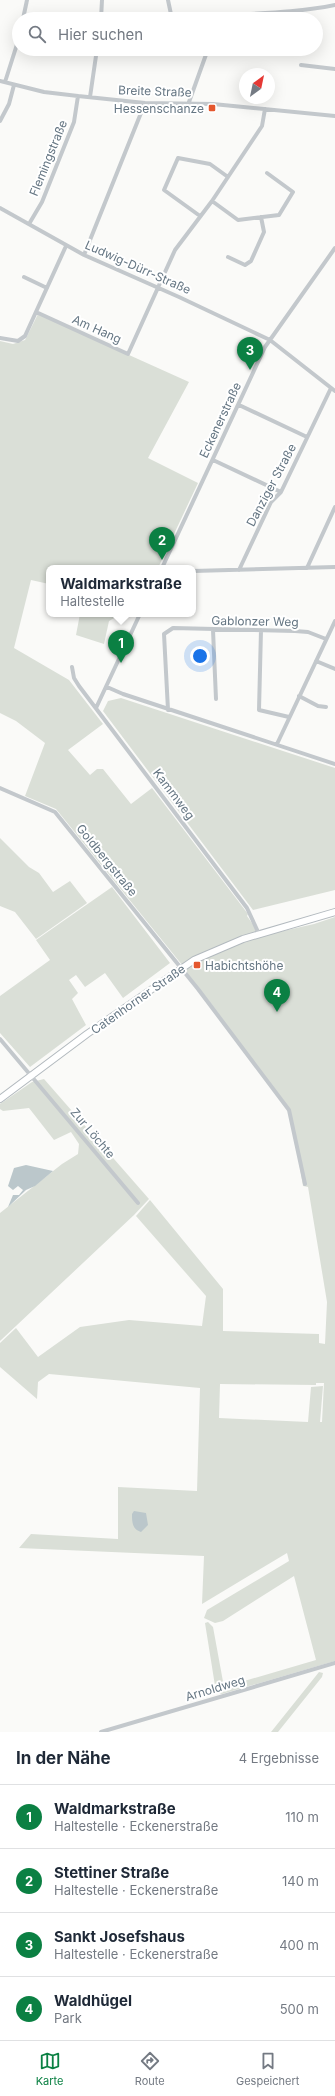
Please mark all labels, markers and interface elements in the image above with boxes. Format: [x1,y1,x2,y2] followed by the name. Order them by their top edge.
[12,12,323,56] search box
[26,23,48,45] icon: search
[58,25,143,44] text: Hier suchen
[239,68,275,104] north arrow
[118,82,192,100] street label: Breite Straße
[114,101,204,116] place label: Hessenschanze
[207,103,217,113] marker: Hessenschanze
[26,118,70,198] street label: Flemingstraße
[83,237,193,297] street label: Ludwig-Dürr-Straße
[70,312,124,346] street label: Am Hang
[237,337,263,370] pin: 3
[196,380,244,460] street label: Eckenerstraße
[243,441,299,529] street label: Danziger Straße
[149,527,175,560] pin: 2
[46,565,196,617] popup
[60,574,182,593] text: Waldmarkstraße
[60,593,125,609] text: Haltestelle
[211,613,299,629] street label: Gablonzer Weg
[108,630,134,663] pin: 1
[190,646,210,666] your location
[150,766,198,822] street label: Kammweg
[73,821,141,899] street label: Goldbergstraße
[205,958,283,973] place label: Habichtshöhe
[192,960,202,970] marker: Habichtshöhe
[88,961,188,1037] street label: Catenhorner Straße
[264,979,290,1012] pin: 4
[68,1105,118,1161] street label: Zur Löchte
[183,1672,247,1704] street label: Arnoldweg
[16,1748,111,1768] text: In der Nähe
[239,1750,319,1766] text: 4 Ergebnisse
[54,1799,176,1818] text: Waldmarkstraße
[26,1809,32,1825] text: 1
[285,1809,319,1825] text: 110 m
[54,1818,218,1834] text: Haltestelle · Eckenerstraße
[54,1863,169,1882] text: Stettiner Straße
[25,1873,33,1889] text: 2
[282,1873,319,1889] text: 140 m
[54,1882,218,1898] text: Haltestelle · Eckenerstraße
[54,1927,185,1946] text: Sankt Josefshaus
[25,1937,33,1953] text: 3
[279,1937,319,1953] text: 400 m
[54,1946,218,1962] text: Haltestelle · Eckenerstraße
[54,1991,132,2010] text: Waldhügel
[25,2001,33,2017] text: 4
[280,2001,319,2017] text: 500 m
[54,2010,82,2026] text: Park
[36,2050,63,2088] tab: Karte
[135,2050,165,2088] tab: Route
[236,2050,299,2088] tab: Gespeichert

